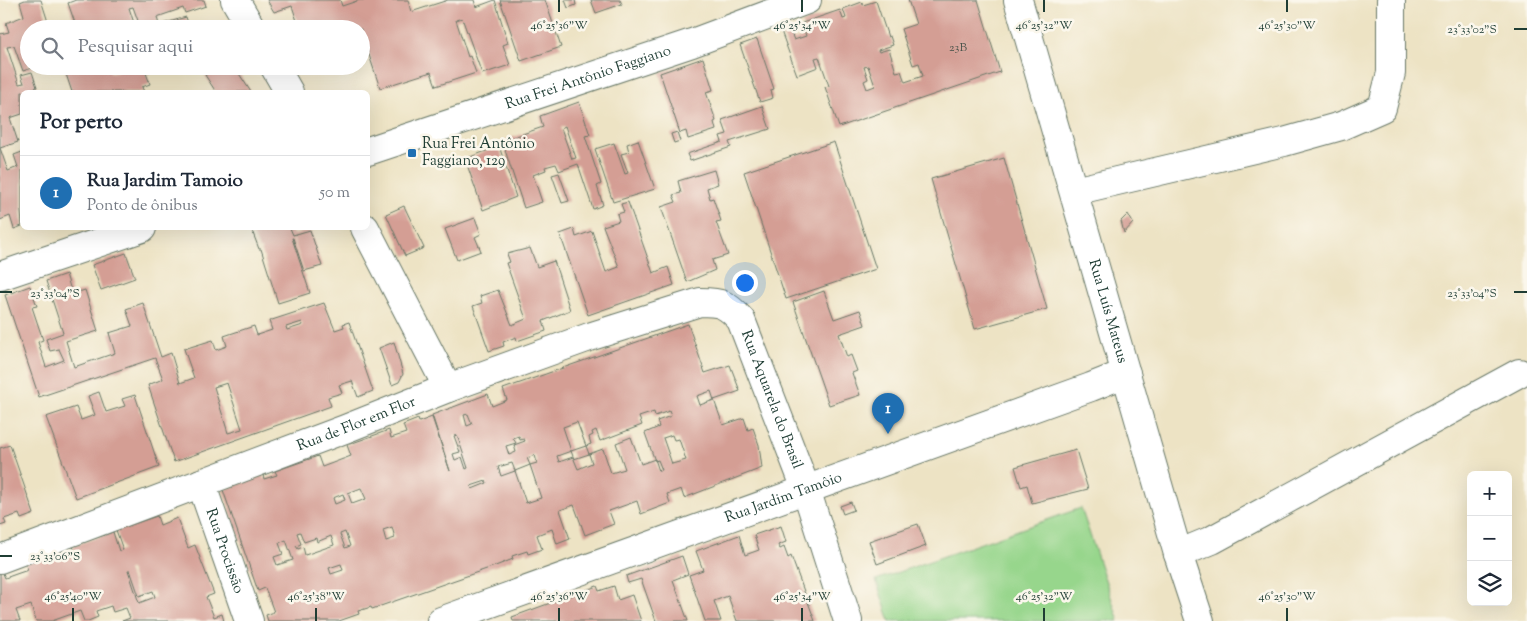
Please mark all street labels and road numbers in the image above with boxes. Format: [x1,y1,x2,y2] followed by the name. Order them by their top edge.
[502,40,674,115] street label: Rua Frei Antônio Faggiano
[1083,257,1133,366] street label: Rua Luís Mateus
[735,327,808,472] street label: Rua Aquarela do Brasil
[294,391,419,457] street label: Rua de Flor em Flor
[722,467,845,528] street label: Rua Jardim Tamôio
[200,506,249,596] street label: Rua Procissão

